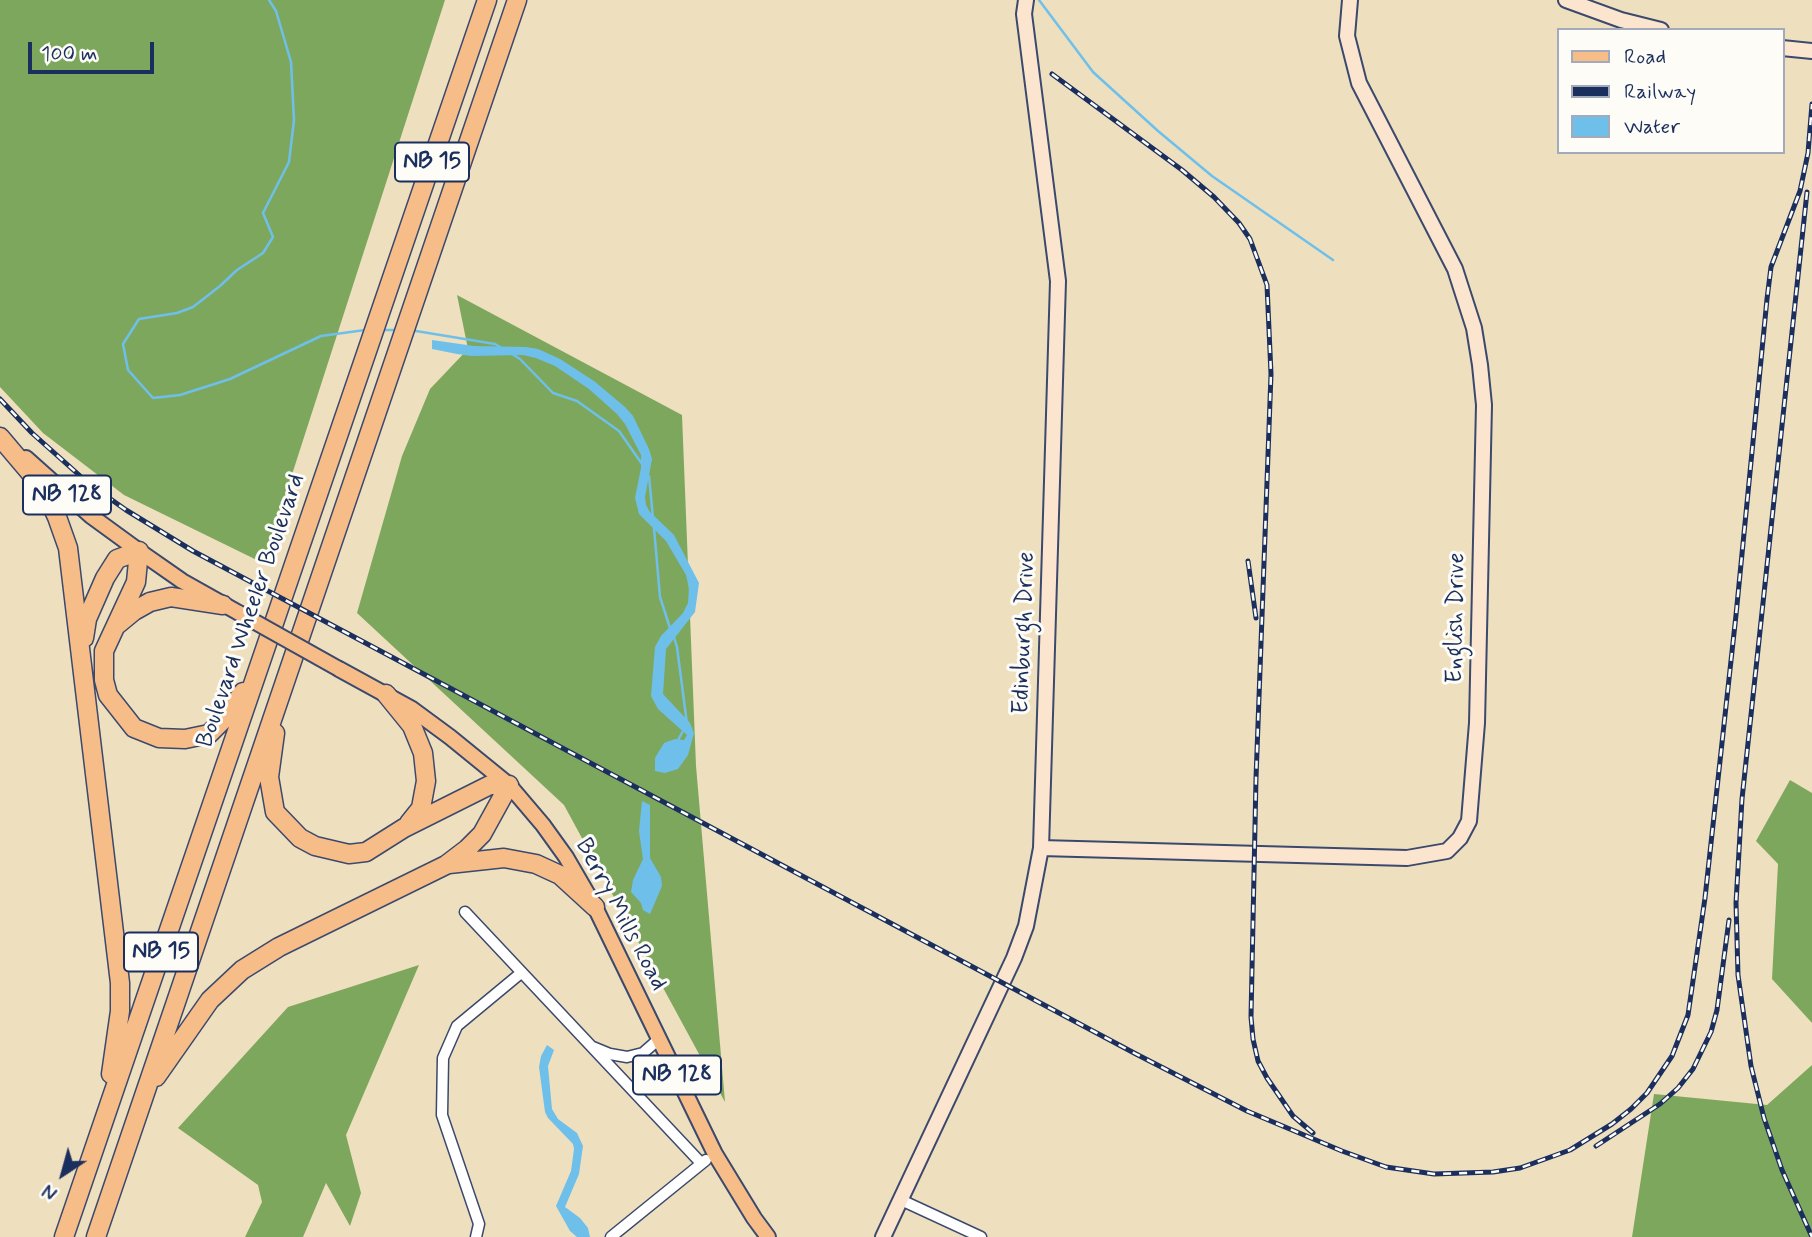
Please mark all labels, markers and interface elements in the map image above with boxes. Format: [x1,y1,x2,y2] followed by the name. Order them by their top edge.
[32,28,158,72] scale bar
[1556,28,1784,154] legend
[41,40,97,68] text: 100 m
[1624,43,1666,71] text: Road
[1624,78,1696,106] text: Railway
[1624,113,1680,141] text: Water
[395,142,469,182] road number: NB 15
[192,470,312,752] street label: Boulevard Wheeler Boulevard
[23,475,111,514] road number: NB 128
[1008,551,1042,715] street label: Edinburgh Drive
[1441,552,1473,684] street label: English Drive
[568,834,672,996] street label: Berry Mills Road
[124,932,198,972] road number: NB 15
[633,1056,721,1094] road number: NB 128
[28,1139,98,1209] north arrow
[38,1178,63,1205] text: N

